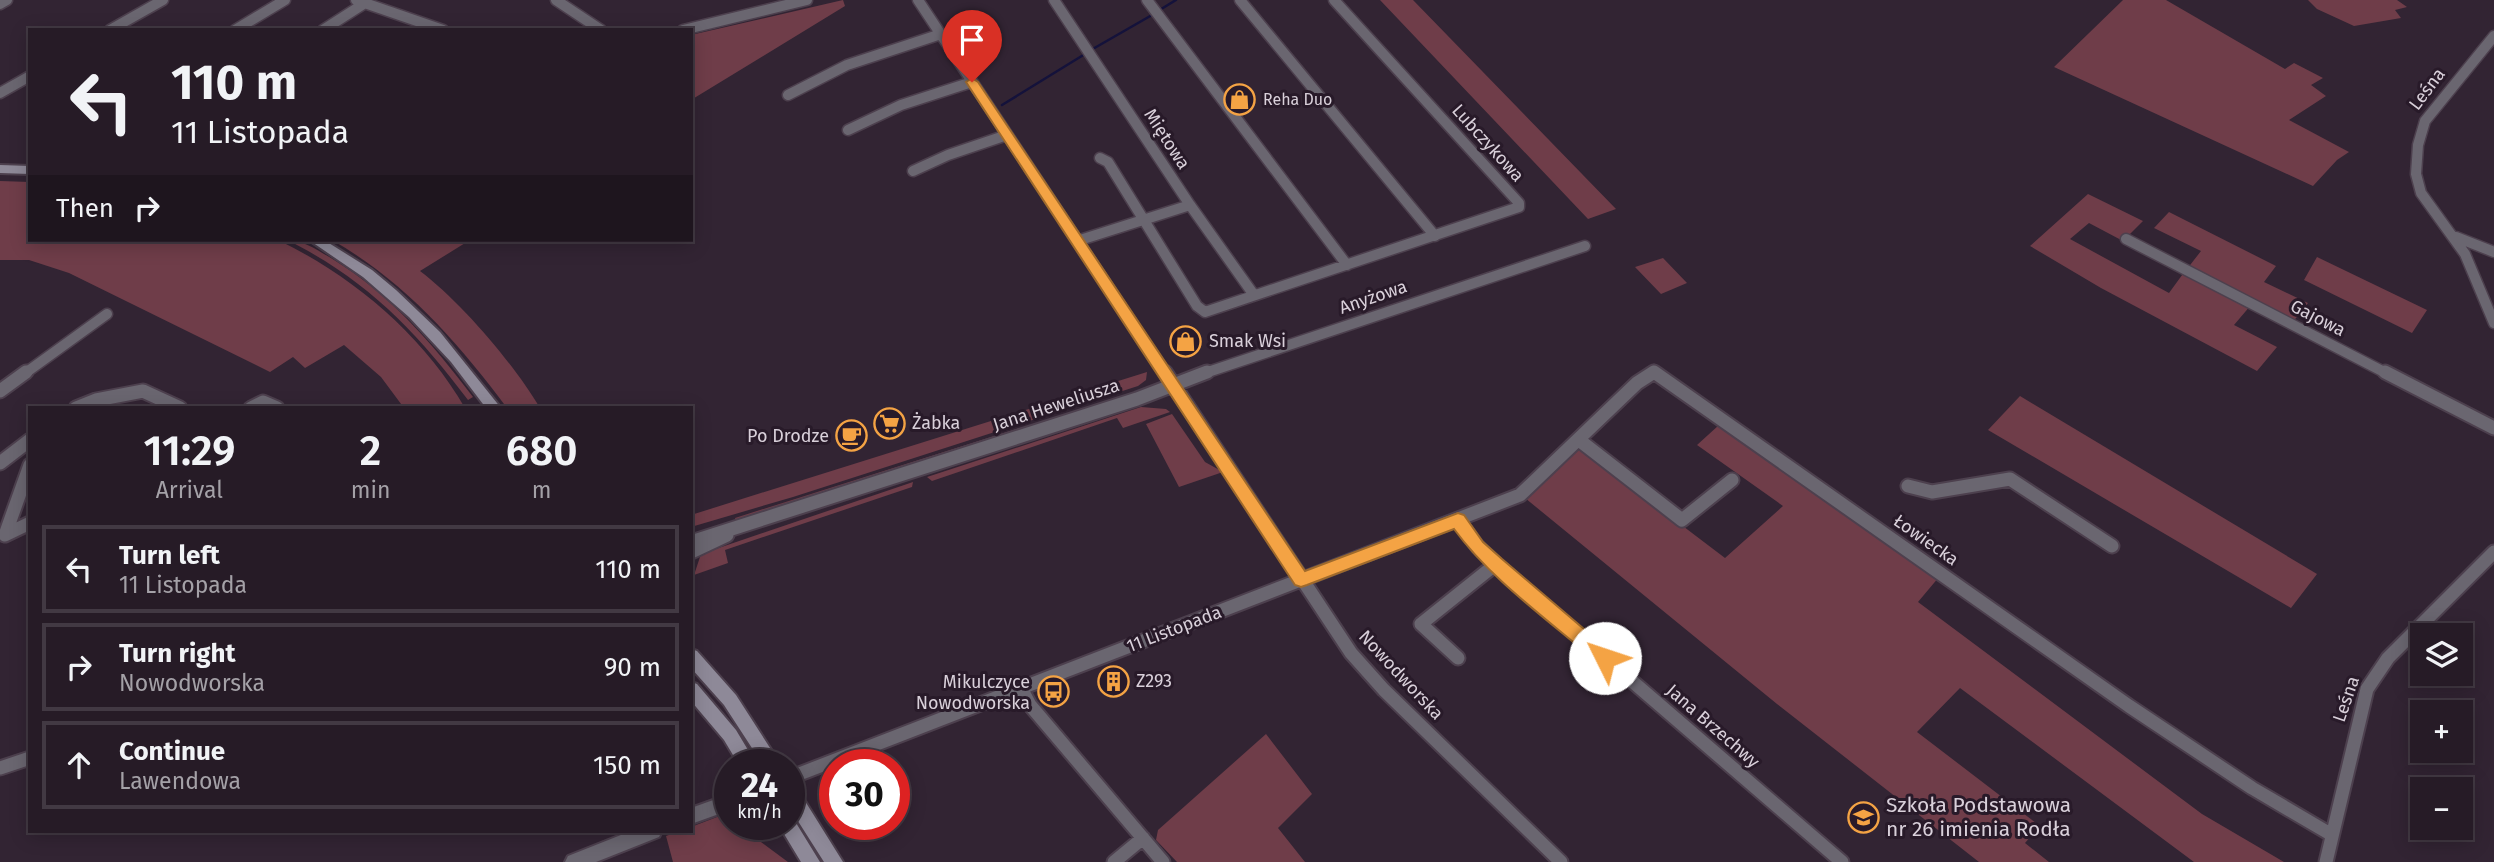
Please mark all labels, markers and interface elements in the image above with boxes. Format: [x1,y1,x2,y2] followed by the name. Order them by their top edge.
[942,10,1002,82] pin
[953,21,991,59] icon: arrive
[171,53,297,112] text: 110 m
[56,56,147,147] icon: left
[2404,64,2450,114] street label: Leśna
[1223,82,1257,116] shop icon: Reha Duo
[1263,90,1332,109] place label: Reha Duo
[1447,100,1529,186] street label: Lubczykowa
[1139,104,1195,174] street label: Miętowa
[171,113,349,151] text: 11 Listopada
[128,189,166,227] icon: right
[56,193,114,224] text: Then
[1336,275,1410,319] street label: Anyżowa
[2287,295,2349,341] street label: Gajowa
[1169,324,1203,358] shop icon: Smak Wsi
[1209,330,1286,352] place label: Smak Wsi
[990,374,1122,436] street label: Jana Heweliusza
[872,406,906,440] supermarket icon: Żabka
[912,412,960,434] place label: Żabka
[835,419,869,453] cafe icon: Po Drodze
[747,425,829,447] place label: Po Drodze
[143,426,235,476] text: 11:29
[360,426,381,476] text: 2
[506,426,578,476] text: 680
[156,476,223,504] text: Arrival
[351,476,390,504] text: min
[532,476,552,504] text: m
[1889,510,1963,570] street label: Łowiecka
[119,540,220,571] text: Turn left
[60,550,98,588] icon: left
[595,554,661,585] text: 110 m
[119,571,247,599] text: 11 Listopada
[1123,601,1225,657] street label: 11 Listopada
[1568,621,1642,695] position arrow
[2410,623,2473,840] map controls
[2410,623,2473,686] button: layers
[1354,626,1448,724] street label: Nowodworska
[119,638,236,669] text: Turn right
[60,648,98,686] icon: right
[604,652,661,683] text: 90 m
[1096,664,1130,698] building icon: Z293
[119,669,265,697] text: Nowodworska
[1136,670,1172,692] place label: Z293
[916,671,1030,714] place label: Mikulczyce Nowodworska
[2328,673,2364,725] street label: Leśna
[1036,675,1070,709] bus stop icon: Mikulczyce Nowodworska
[1662,679,1764,773] street label: Jana Brzechwy
[2410,700,2473,763] button: +
[119,736,225,767] text: Continue
[60,746,98,784] icon: ahead
[819,749,910,840] speed limit sign: 30
[593,750,661,781] text: 150 m
[741,764,778,806] text: 24
[119,767,241,795] text: Lawendowa
[2410,777,2473,840] button: −
[1886,792,2071,842] place label: Szkoła Podstawowa nr 26 imienia Rodła
[1846,800,1880,834] school or university icon: Szkoła Podstawowa nr 26 imienia Rodła
[737,801,782,823] text: km/h

